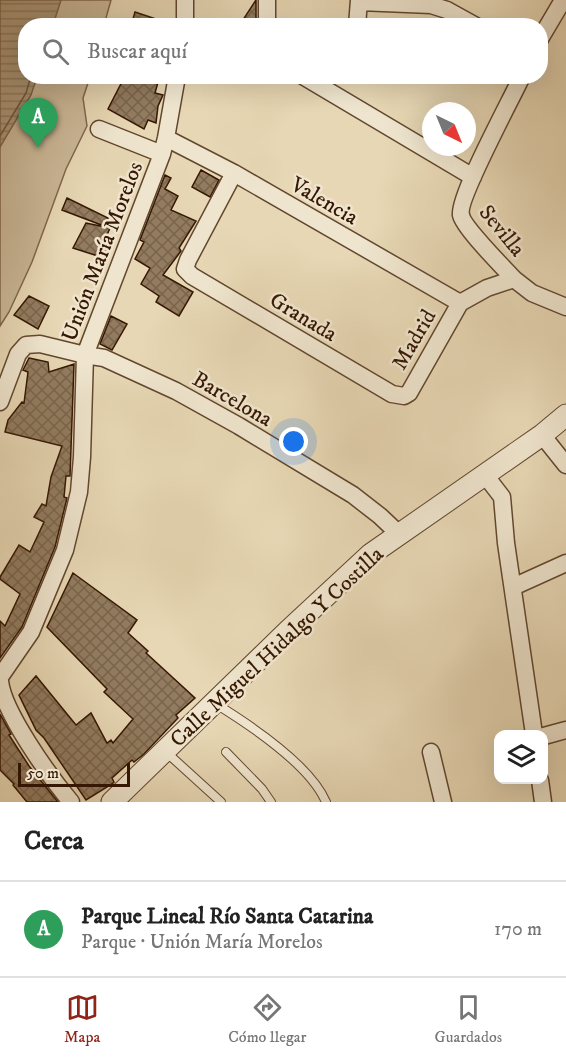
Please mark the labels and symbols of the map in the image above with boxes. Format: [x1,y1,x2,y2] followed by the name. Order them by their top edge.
[18,98,57,148] pin: A
[422,102,476,156] north arrow
[56,158,149,345] street label: Unión María Morelos
[285,171,363,232] street label: Valencia
[473,200,531,263] street label: Sevilla
[265,287,342,348] street label: Granada
[386,305,442,375] street label: Madrid
[187,366,278,433] street label: Barcelona
[279,427,308,456] your location
[165,541,390,753] street label: Calle Miguel Hidalgo Y Costilla
[18,760,130,788] scale bar

